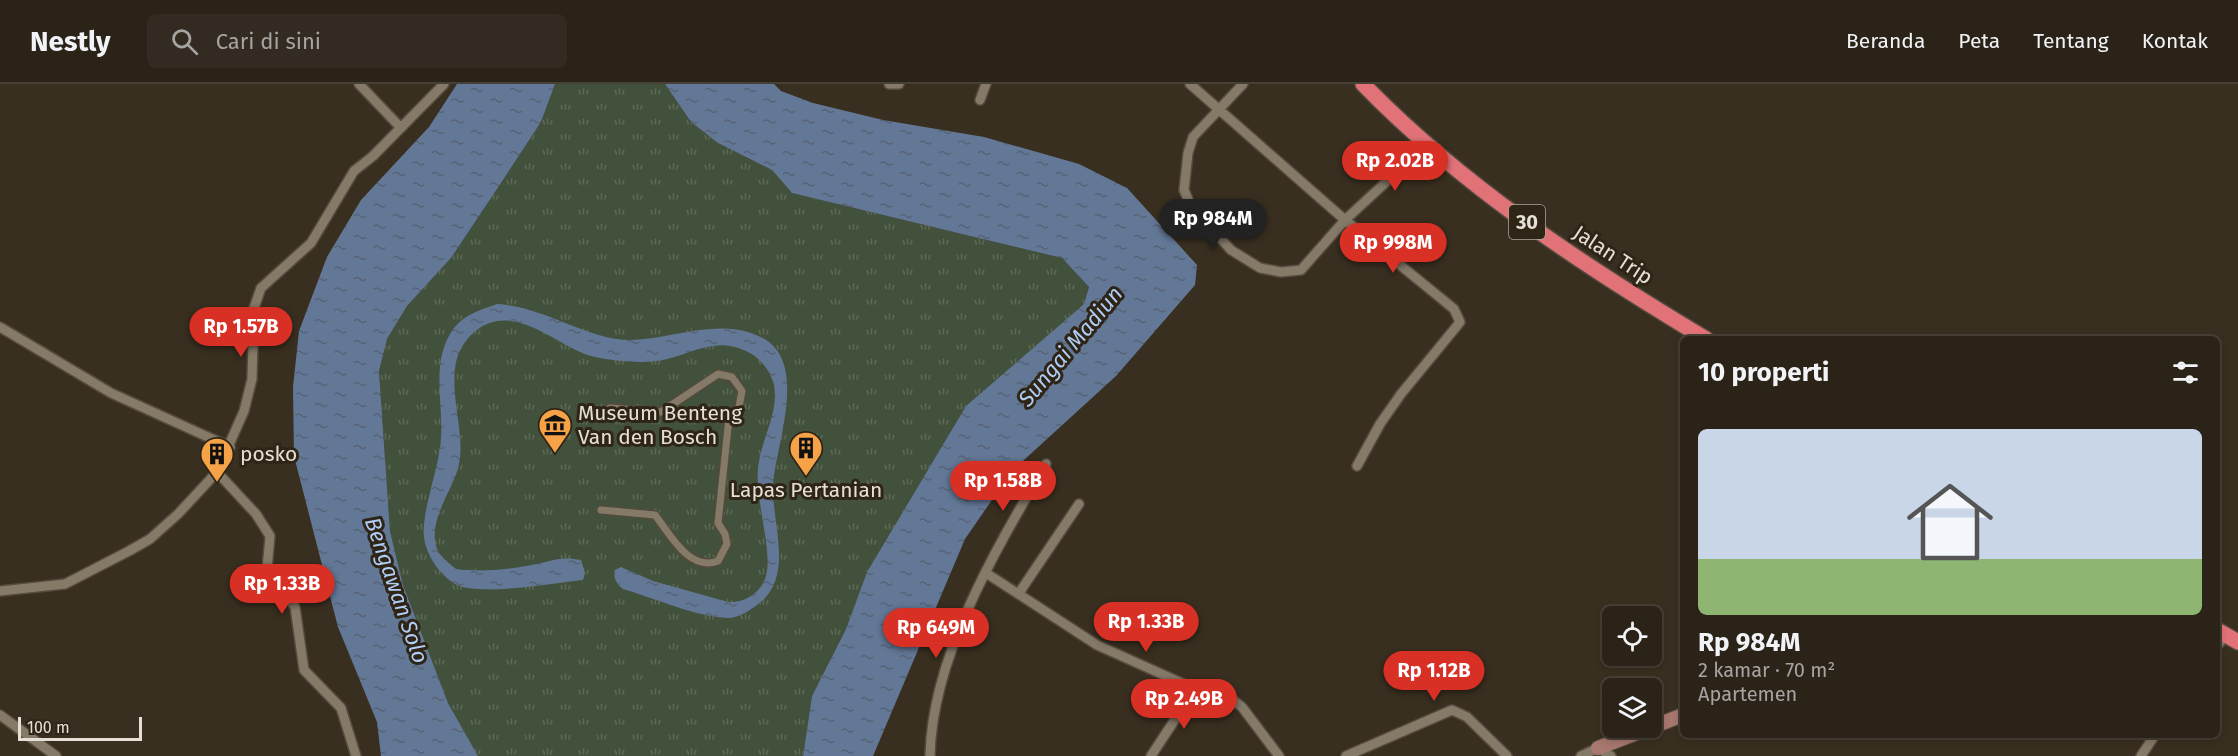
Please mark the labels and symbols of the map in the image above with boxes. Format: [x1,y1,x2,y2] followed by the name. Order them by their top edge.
[1333,141,1457,192] pin: Rp 2.02B
[1158,199,1268,250] pin: Rp 984M
[1509,205,1545,239] road number: 30
[1568,220,1658,290] street label: Jalan Trip
[1338,223,1448,274] pin: Rp 998M
[1012,281,1128,413] water label: Sungai Madiun
[179,307,303,358] pin: Rp 1.57B
[578,400,742,450] place label: Museum Benteng Van den Bosch
[537,407,573,454] museum icon: Museum Benteng Van den Bosch
[788,430,824,477] building icon: Lapas Pertanian
[199,436,235,483] building icon: posko
[240,441,297,467] place label: posko
[941,461,1065,512] pin: Rp 1.58B
[730,477,882,503] place label: Lapas Pertanian
[359,514,434,667] water label: Bengawan Solo
[220,564,344,615] pin: Rp 1.33B
[1084,602,1208,653] pin: Rp 1.33B
[881,608,991,659] pin: Rp 649M
[1372,651,1496,702] pin: Rp 1.12B
[1122,679,1246,730] pin: Rp 2.49B
[18,714,142,742] scale bar

